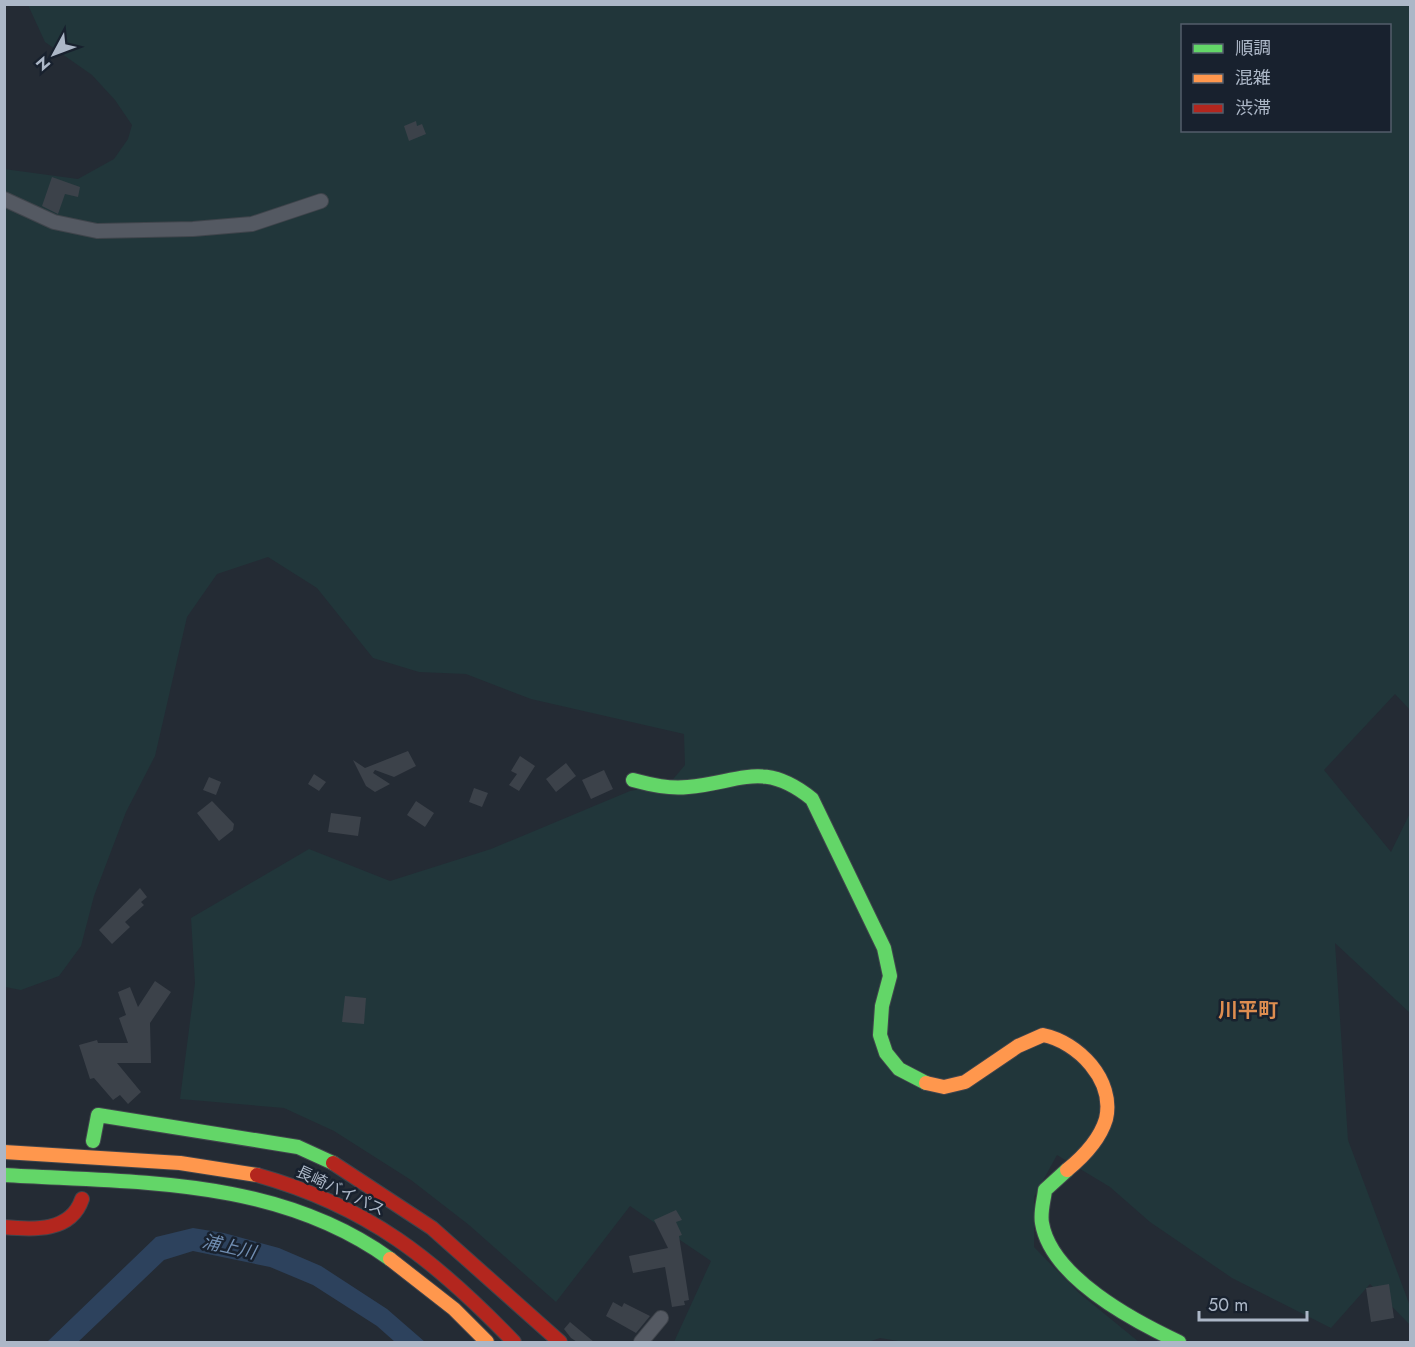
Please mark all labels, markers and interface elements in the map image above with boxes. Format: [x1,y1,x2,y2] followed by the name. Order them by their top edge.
[24,24,84,84] north arrow
[1181,24,1391,132] legend
[1235,35,1271,61] text: 順調
[30,51,56,76] text: N
[1235,65,1271,91] text: 混雑
[1235,95,1271,121] text: 渋滞
[1218,996,1278,1025] district label: 川平町
[293,1160,389,1221] street label: 長崎バイパス
[200,1228,260,1266] water label: 浦上川
[1199,1284,1307,1322] scale bar
[1208,1292,1248,1318] text: 50 m

